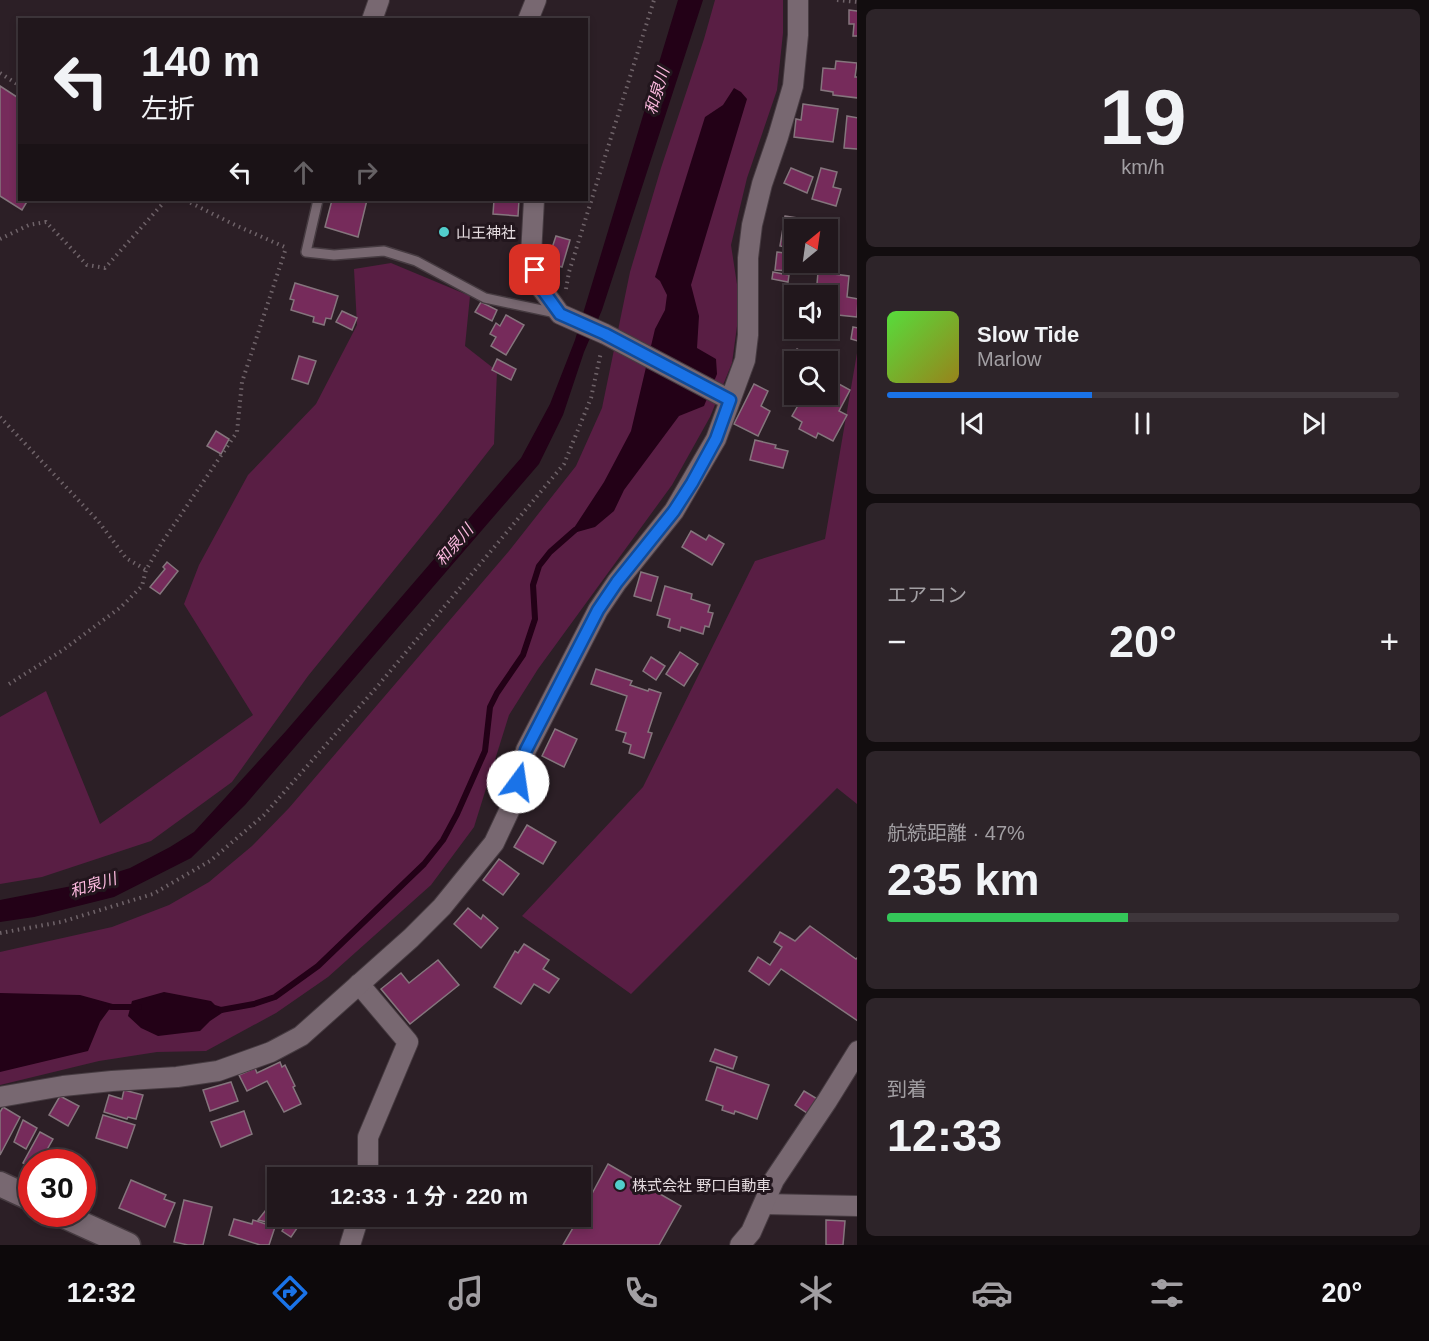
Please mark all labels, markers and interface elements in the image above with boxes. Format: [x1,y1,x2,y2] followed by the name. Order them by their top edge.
[141,38,260,85] text: 140 m
[42,42,120,120] icon: left
[642,64,673,116] water label: 和泉川
[1100,73,1186,161] text: 19
[141,94,195,124] text: 左折
[224,156,257,189] icon: left
[287,156,320,189] icon: ahead
[350,156,383,189] icon: right
[1121,156,1165,178] text: km/h
[784,219,838,273] north arrow
[784,219,838,405] map controls
[456,224,516,241] place label: 山王神社
[437,225,451,239] marker: 山王神社
[509,244,560,295] pin
[518,253,551,286] icon: arrive
[784,285,838,339] button: sound
[977,322,1079,347] text: Slow Tide
[977,348,1041,370] text: Marlow
[784,351,838,405] button: search
[956,407,989,440] icon: previous
[1126,407,1159,440] icon: pause
[1297,407,1330,440] icon: next
[432,520,477,569] water label: 和泉川
[887,584,967,606] text: エアコン
[1109,616,1177,667] text: 20°
[887,623,906,660] text: −
[1380,623,1399,660] text: +
[486,750,550,814] position arrow
[887,822,1025,844] text: 航続距離 · 47%
[887,854,1040,905] text: 235 km
[68,869,120,900] water label: 和泉川
[887,1078,927,1100] text: 到着
[887,1110,1002,1161] text: 12:33
[18,1149,96,1227] speed limit sign: 30
[632,1177,771,1194] place label: 株式会社 野口自動車
[613,1178,627,1192] marker: 株式会社 野口自動車
[330,1184,528,1209] text: 12:33 · 1 分 · 220 m
[269,1272,311,1314] icon: directions
[445,1272,487,1314] icon: music
[620,1272,662,1314] icon: phone
[795,1272,837,1314] icon: climate
[971,1272,1013,1314] icon: car
[1146,1272,1188,1314] icon: filters
[67,1278,136,1308] text: 12:32
[1321,1278,1362,1308] text: 20°

